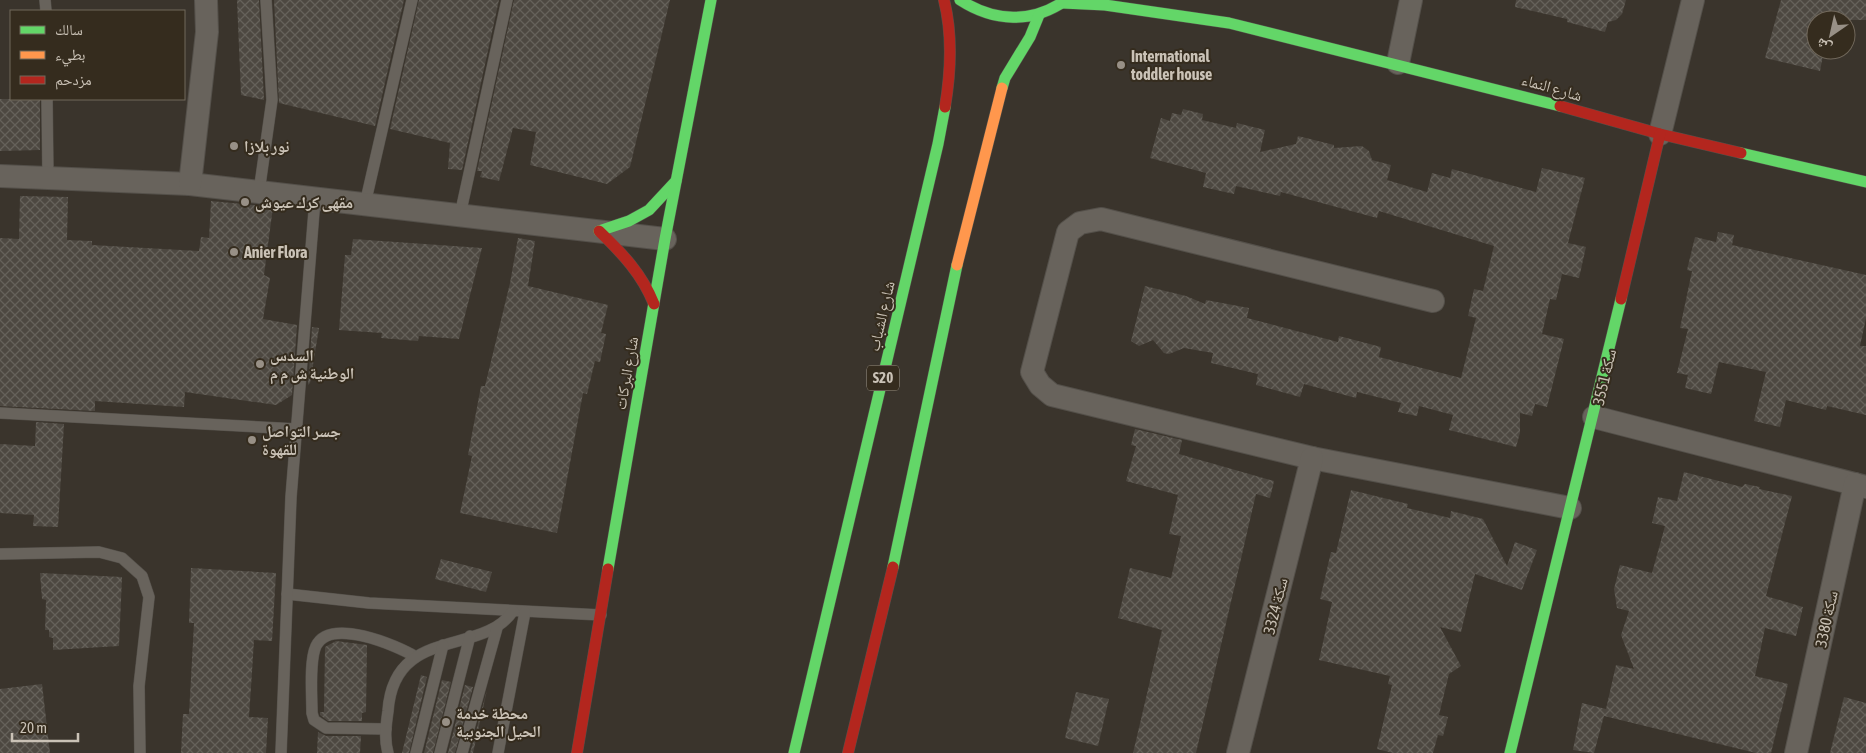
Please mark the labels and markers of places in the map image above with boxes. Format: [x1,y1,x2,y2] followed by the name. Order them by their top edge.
[1130,47,1212,83] place label: International toddler house
[1115,59,1127,71] marker: International toddler house
[244,137,290,156] place label: نور بلازا
[228,140,240,152] marker: نور بلازا
[255,193,353,212] place label: مقهى كرك عيوش
[239,196,251,208] marker: مقهى كرك عيوش
[243,243,307,261] place label: Anier Flora
[228,246,240,258] marker: Anier Flora
[270,346,354,385] place label: السدس الوطنیة ش م م
[254,358,266,370] marker: السدس الوطنیة ش م م
[262,422,341,459] place label: جسر التواصل للقهوة
[246,434,258,446] marker: جسر التواصل للقهوة
[456,704,541,741] place label: محطة خدمة الحيل الجنوبية
[440,716,452,728] marker: محطة خدمة الحيل الجنوبية

